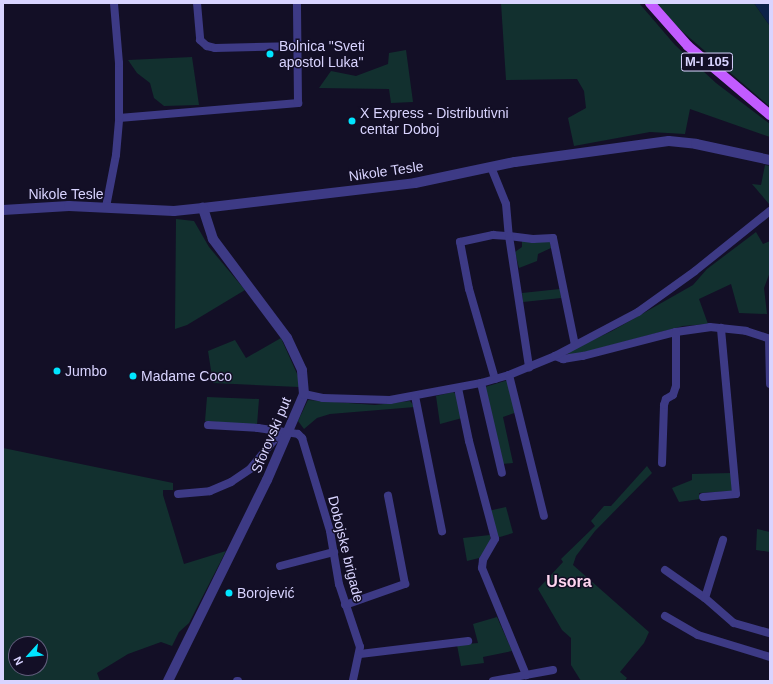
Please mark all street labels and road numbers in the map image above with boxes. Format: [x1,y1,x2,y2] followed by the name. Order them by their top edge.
[680,51,734,73] road number: M-I 105
[347,157,425,185] street label: Nikole Tesle
[28,186,104,202] street label: Nikole Tesle
[247,394,295,476] street label: Sforovski put
[325,494,367,604] street label: Dobojske brigade

